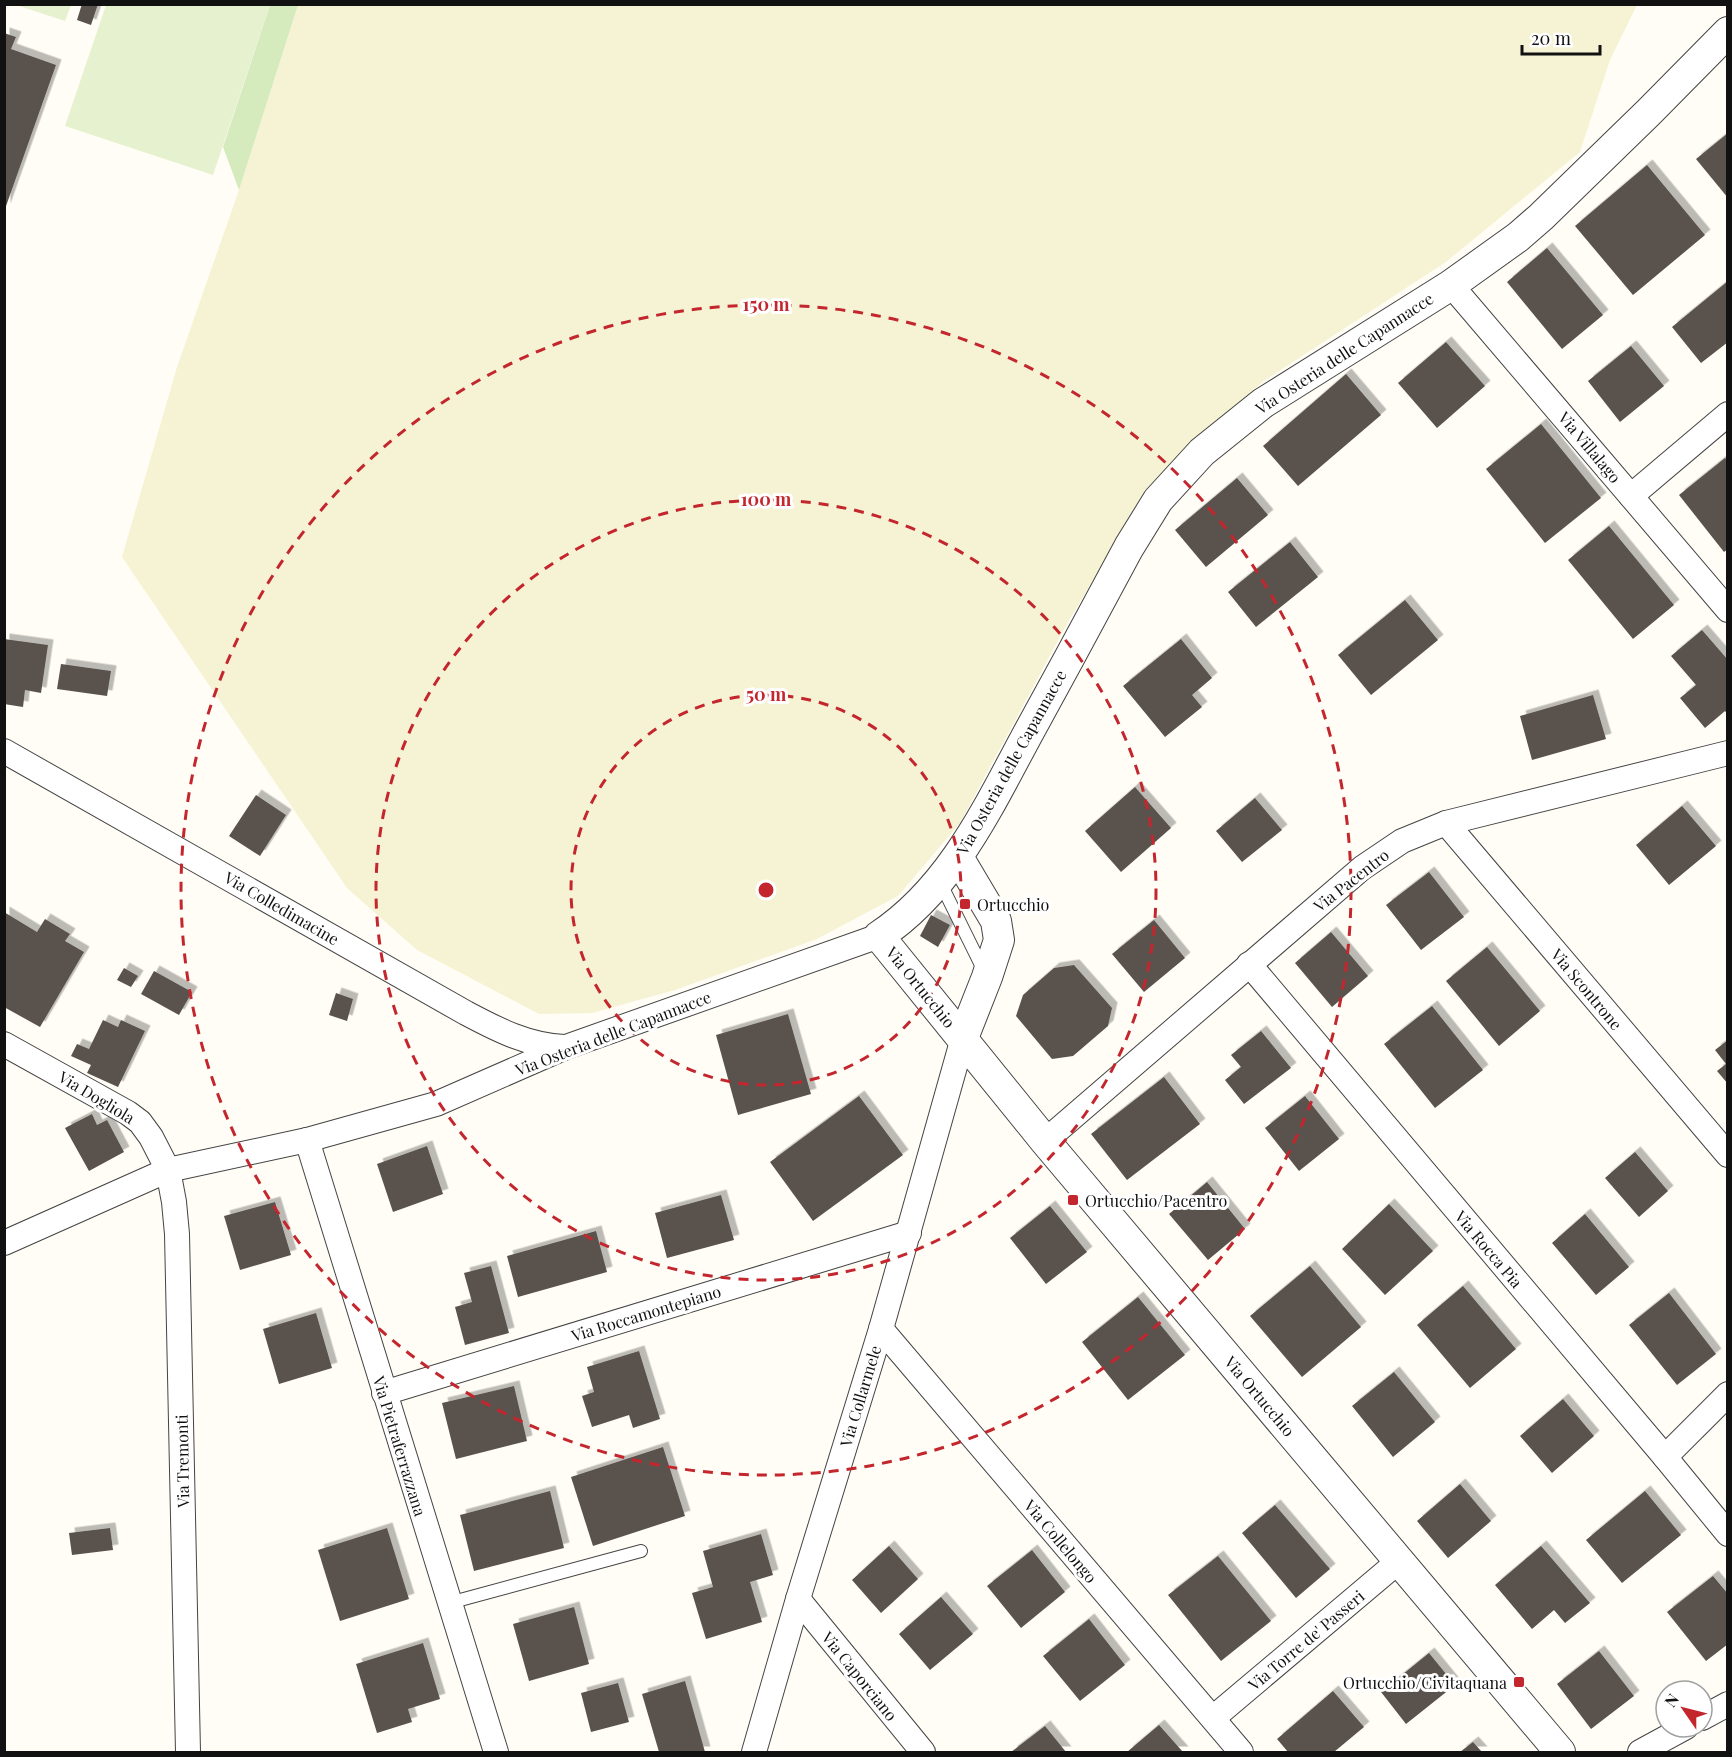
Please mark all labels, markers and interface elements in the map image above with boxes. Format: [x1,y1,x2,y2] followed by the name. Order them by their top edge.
[1522,18,1600,56] scale bar
[1531,26,1571,50] text: 20 m
[1250,288,1437,419] street label: Via Osteria delle Capannacce
[742,292,790,316] text: 150 m
[1553,406,1626,487] street label: Via Villalago
[741,487,792,511] text: 100 m
[951,666,1071,859] street label: Via Osteria delle Capannacce
[746,682,787,706] text: 50 m
[1308,844,1393,917] street label: Via Pacentro
[220,866,343,949] street label: Via Colledimacine
[756,880,776,900] centre of rings
[977,894,1050,915] place label: Ortucchio
[958,897,972,911] marker: Ortucchio
[881,941,960,1032] street label: Via Ortucchio
[1546,943,1627,1034] street label: Via Scontrone
[511,986,714,1080] street label: Via Osteria delle Capannacce
[54,1066,139,1128] street label: Via Dogliola
[1085,1190,1227,1211] place label: Ortucchio/Pacentro
[1066,1193,1080,1207] marker: Ortucchio/Pacentro
[1450,1205,1527,1292] street label: Via Rocca Pia
[568,1280,724,1346] street label: Via Roccamontepiano
[834,1343,885,1450] street label: Via Collarmele
[1220,1351,1300,1441] street label: Via Ortucchio
[368,1373,431,1518] street label: Via Pietraferrazzana
[171,1414,193,1509] street label: Via Tremonti
[1019,1494,1102,1587] street label: Via Collelongo
[1243,1585,1369,1695] street label: Via Torre de' Passeri
[817,1626,902,1725] street label: Via Caporciano
[1343,1672,1507,1693] place label: Ortucchio/Civitaquana
[1512,1675,1526,1689] marker: Ortucchio/Civitaquana
[1654,1679,1714,1739] north arrow
[1659,1689,1683,1711] text: N

